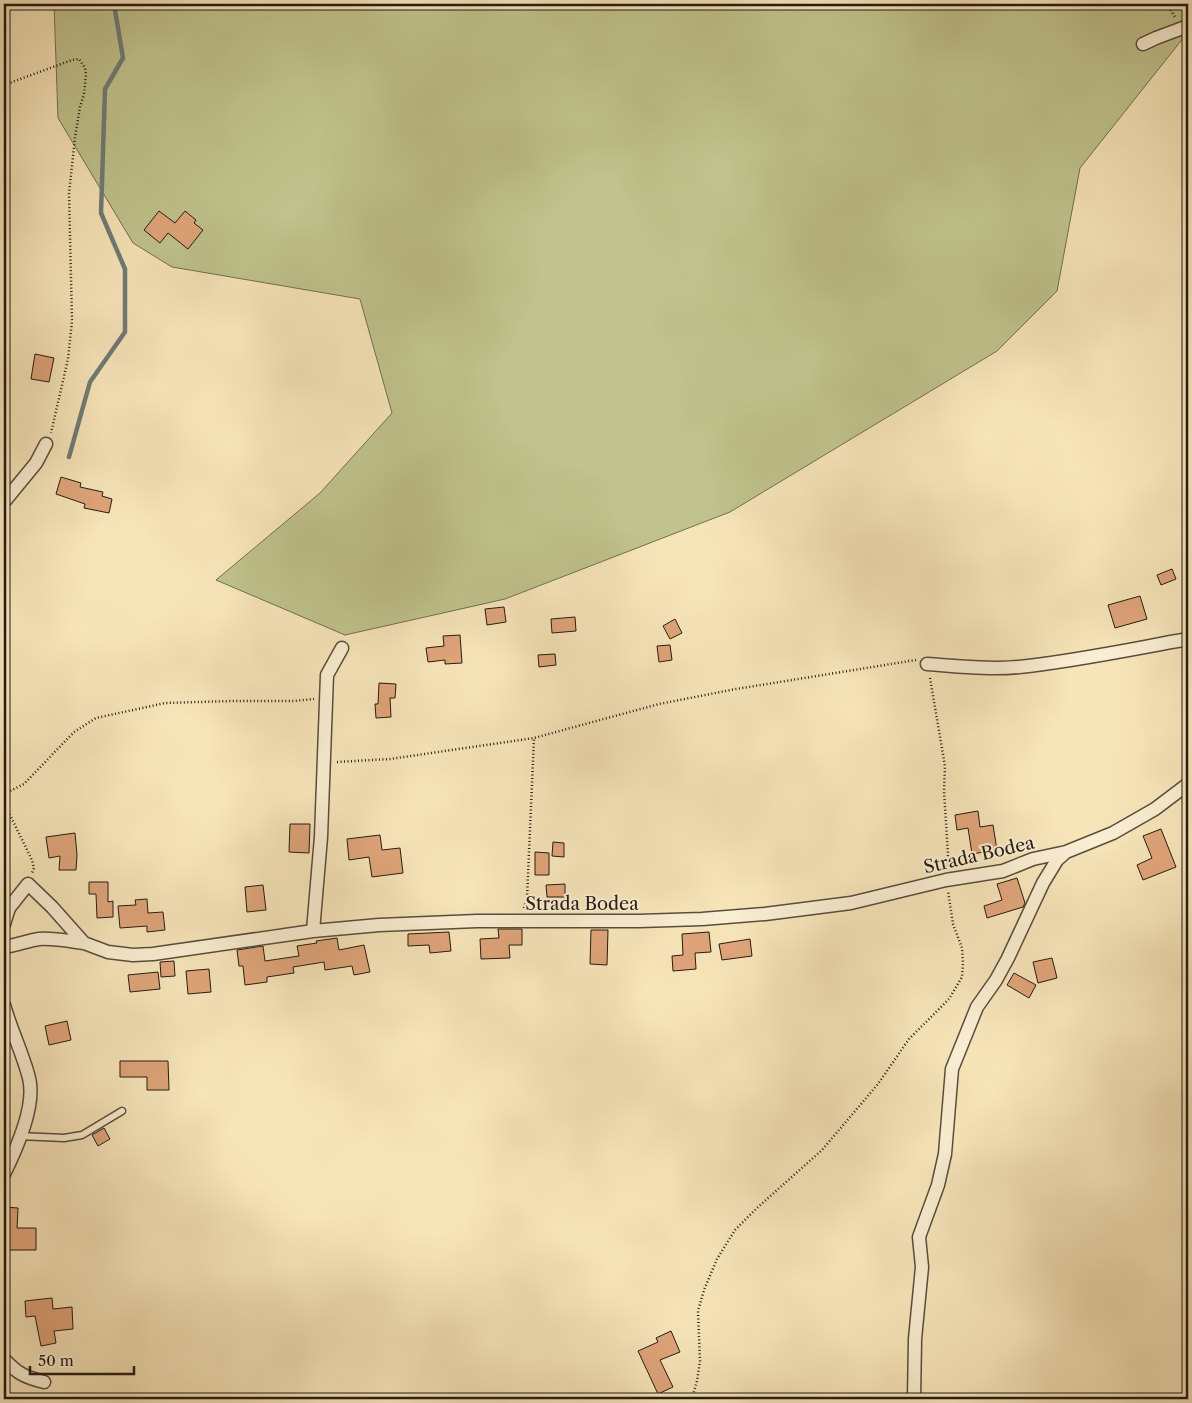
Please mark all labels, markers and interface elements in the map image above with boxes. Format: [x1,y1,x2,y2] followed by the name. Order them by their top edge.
[921,831,1037,878] street label: Strada Bodea
[525,893,639,915] street label: Strada Bodea
[30,1343,134,1375] scale bar
[38,1351,74,1370] text: 50 m

